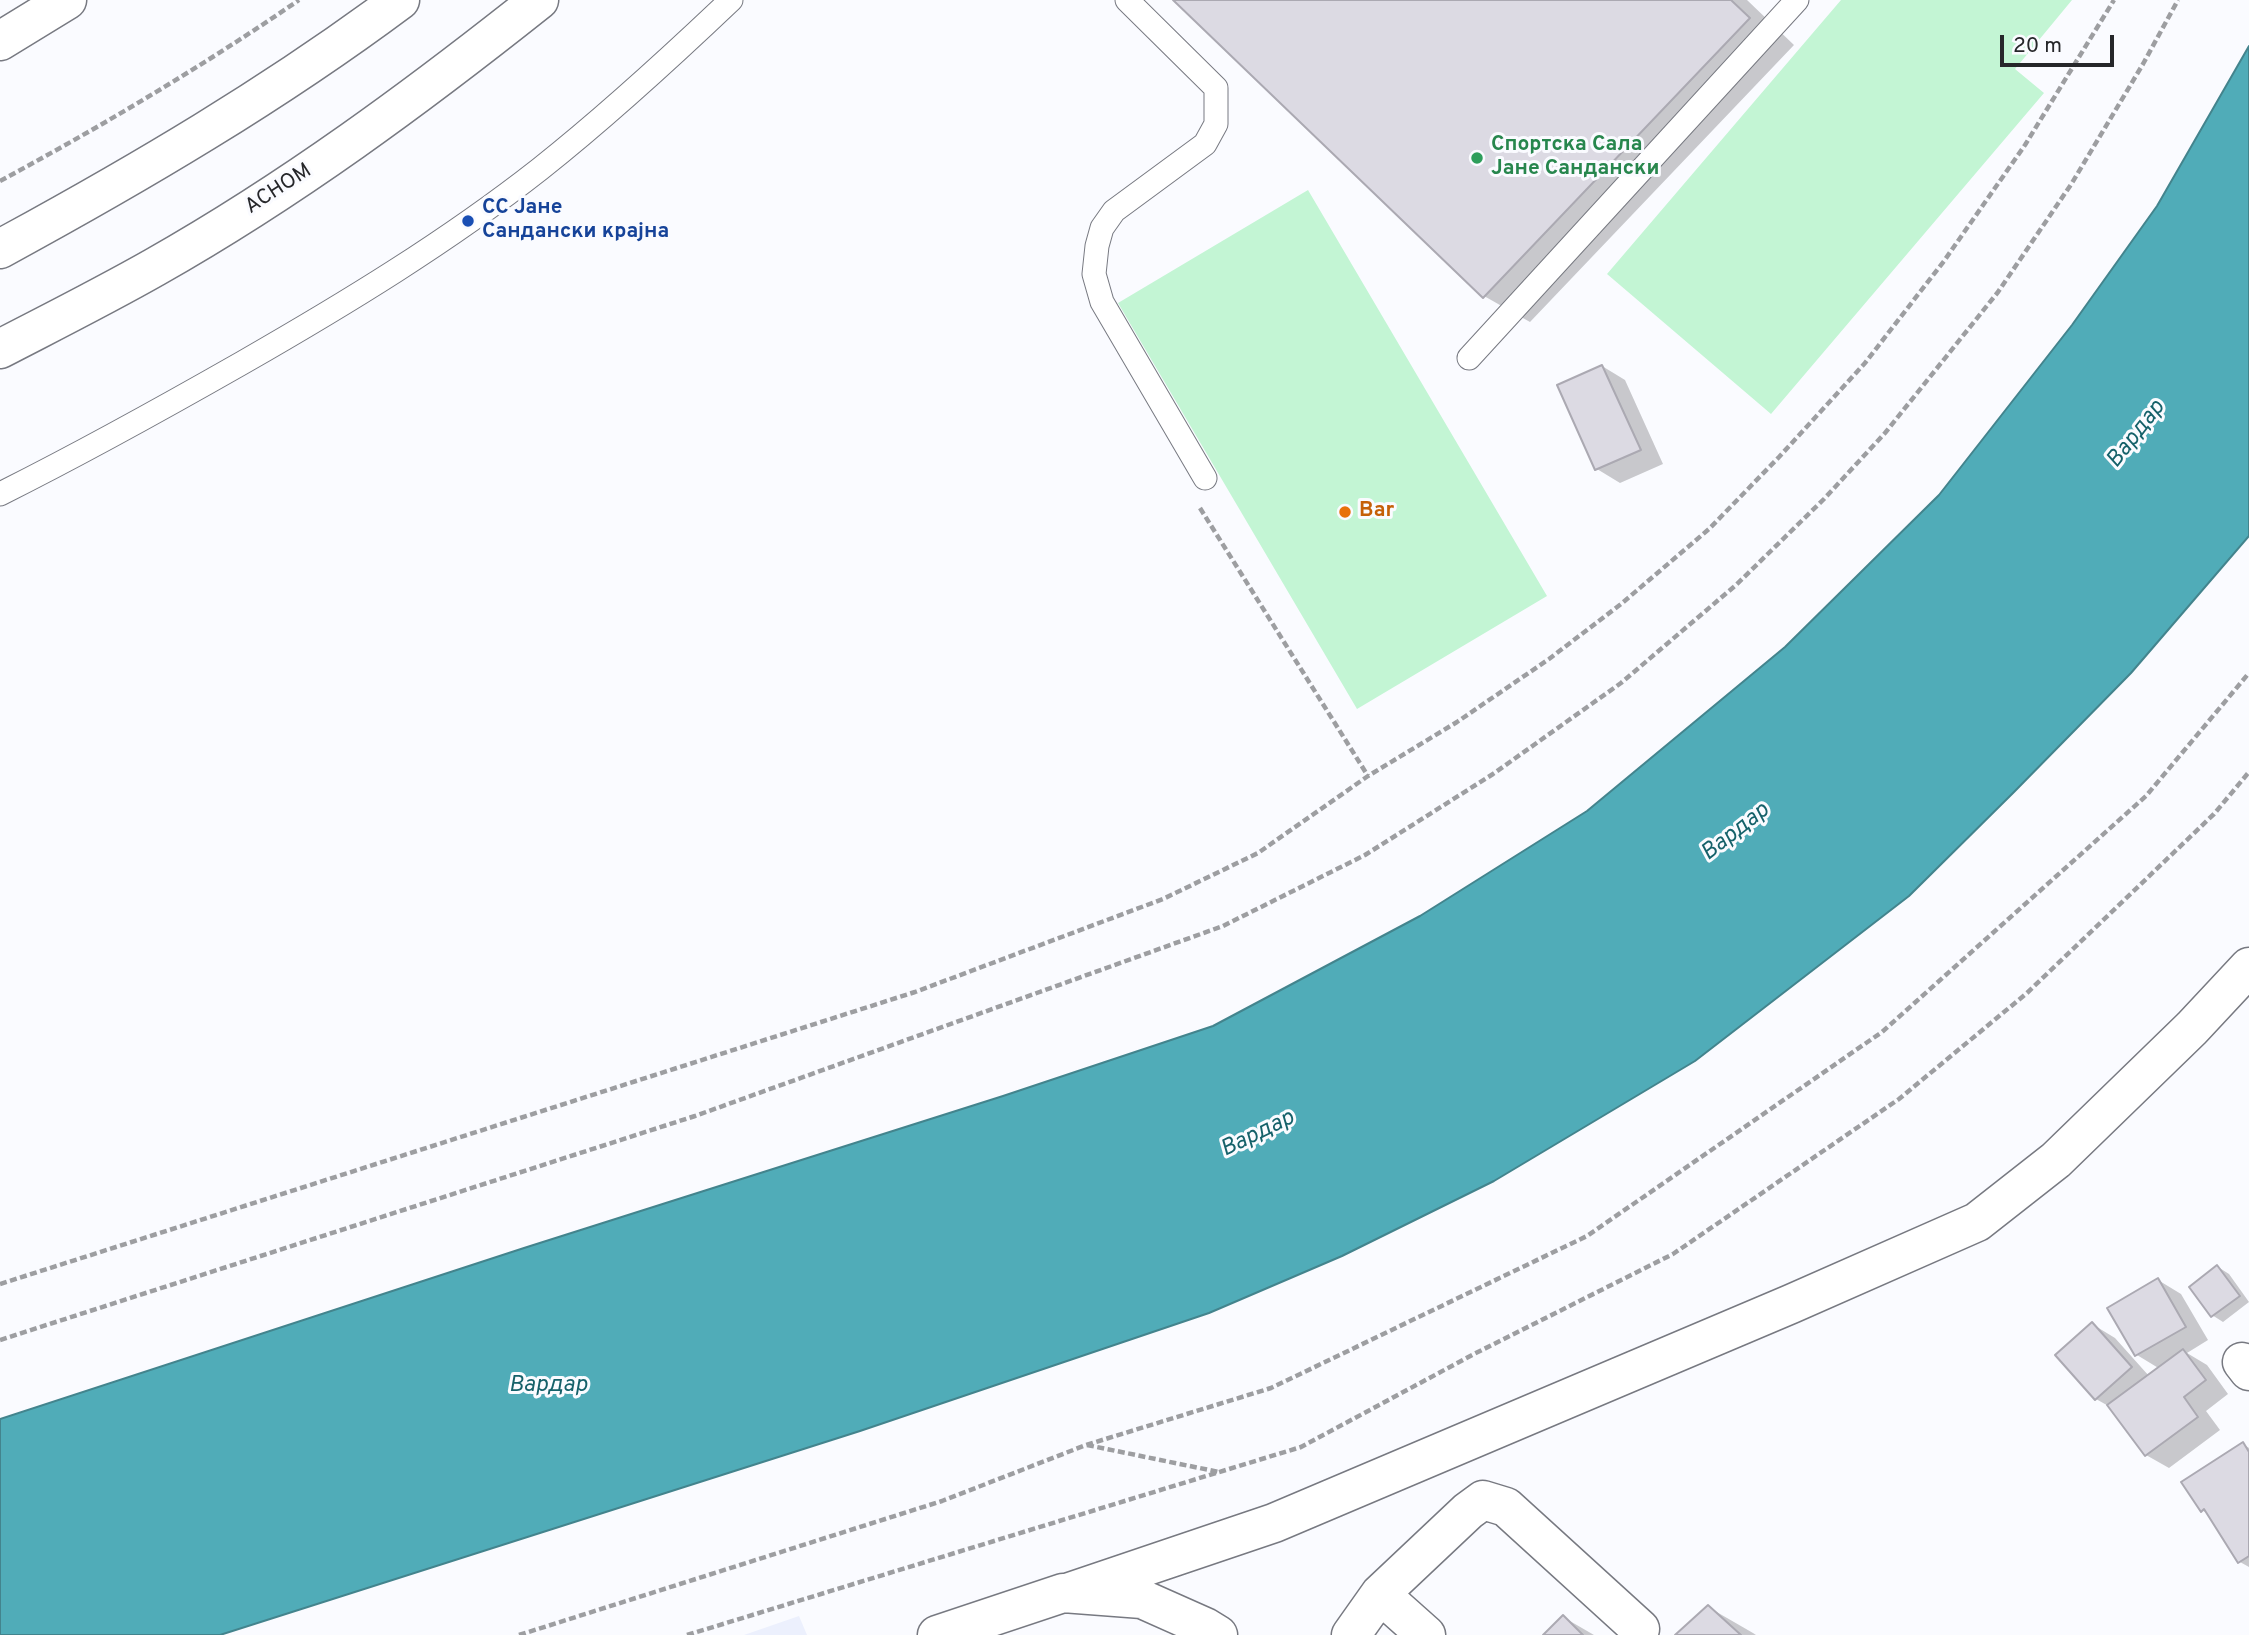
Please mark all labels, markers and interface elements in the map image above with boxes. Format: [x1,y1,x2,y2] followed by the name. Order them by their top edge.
[2004,21,2118,65] scale bar
[2013,33,2062,60] text: 20 m
[1491,133,1659,183] place label: Спортска Сала Јане Сандански
[1469,150,1485,166] marker: Спортска Сала Јане Сандански
[241,159,317,221] street label: АСНОМ
[482,196,669,246] place label: СС Јане Сандански крајна
[460,213,476,229] marker: СС Јане Сандански крајна
[2102,396,2172,474] water label: Вардар
[1359,499,1394,525] place label: Bar
[1337,504,1353,520] marker: Bar
[1697,798,1775,868] water label: Вардар
[1217,1105,1299,1165] water label: Вардар
[509,1372,587,1400] water label: Вардар

